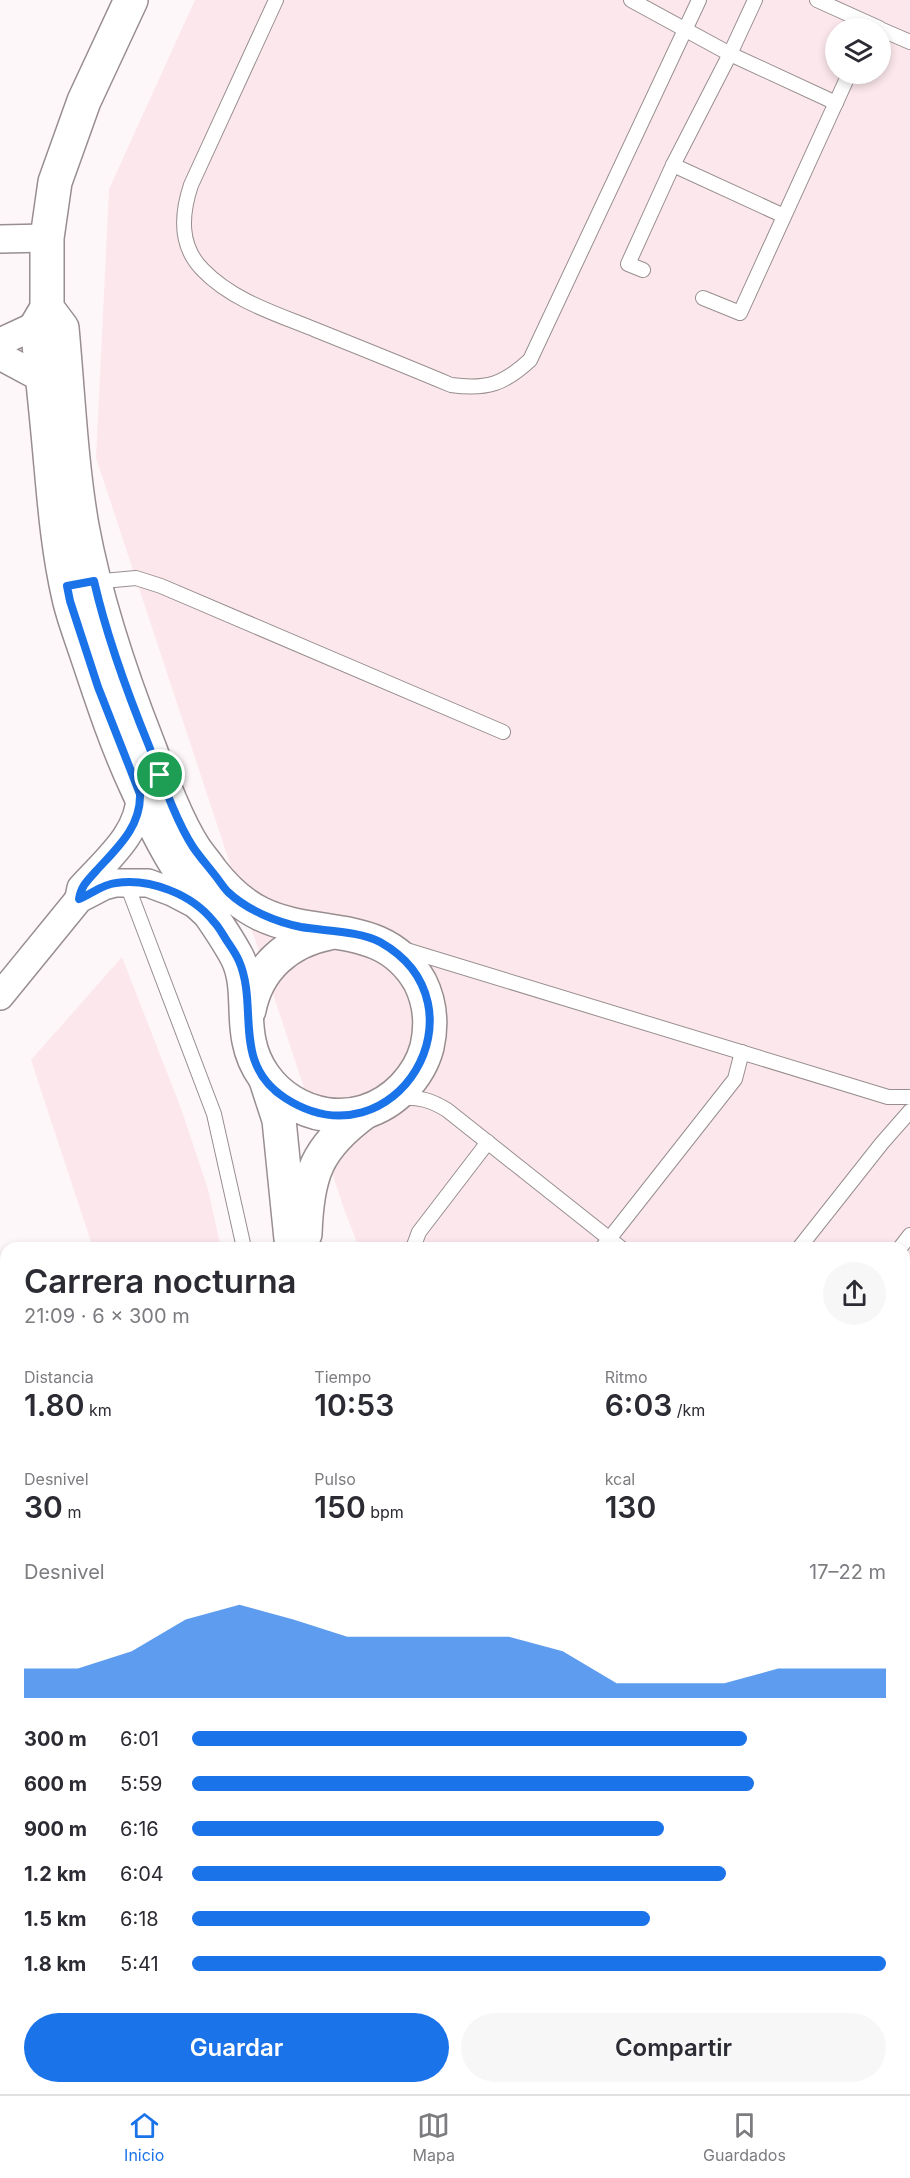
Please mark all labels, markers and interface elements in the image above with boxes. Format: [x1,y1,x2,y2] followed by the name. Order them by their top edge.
[825,18,891,84] map controls
[825,18,891,84] button: layers
[134,749,185,800] pin
[143,758,176,791] icon: arrive
[24,1261,297,1301] text: Carrera nocturna
[823,1262,886,1325] button: share
[24,1304,190,1328] text: 21:09 · 6 × 300 m
[24,1367,94,1387] text: Distancia
[314,1367,371,1387] text: Tiempo
[605,1367,648,1387] text: Ritmo
[24,1387,84,1423] text: 1.80
[314,1387,394,1423] text: 10:53
[605,1387,672,1423] text: 6:03
[84,1400,112,1420] text: km
[672,1400,705,1420] text: /km
[24,1469,89,1489] text: Desnivel
[314,1469,356,1489] text: Pulso
[605,1469,635,1489] text: kcal
[24,1489,63,1525] text: 30
[314,1489,366,1525] text: 150
[605,1489,656,1525] text: 130
[63,1502,81,1522] text: m
[366,1502,404,1522] text: bpm
[24,1560,105,1584] text: Desnivel
[809,1560,886,1584] text: 17–22 m
[24,1727,87,1751] text: 300 m
[120,1727,159,1751] text: 6:01
[24,1772,87,1796] text: 600 m
[120,1772,162,1796] text: 5:59
[24,1817,87,1841] text: 900 m
[120,1817,159,1841] text: 6:16
[24,1862,87,1886] text: 1.2 km
[120,1862,164,1886] text: 6:04
[24,1907,87,1931] text: 1.5 km
[120,1907,159,1931] text: 6:18
[24,1952,86,1976] text: 1.8 km
[120,1952,159,1976] text: 5:41
[24,2013,449,2082] button: Guardar
[461,2013,886,2082] button: Compartir
[124,2109,164,2165] tab: Inicio
[413,2109,455,2165] tab: Mapa
[703,2109,786,2165] tab: Guardados

